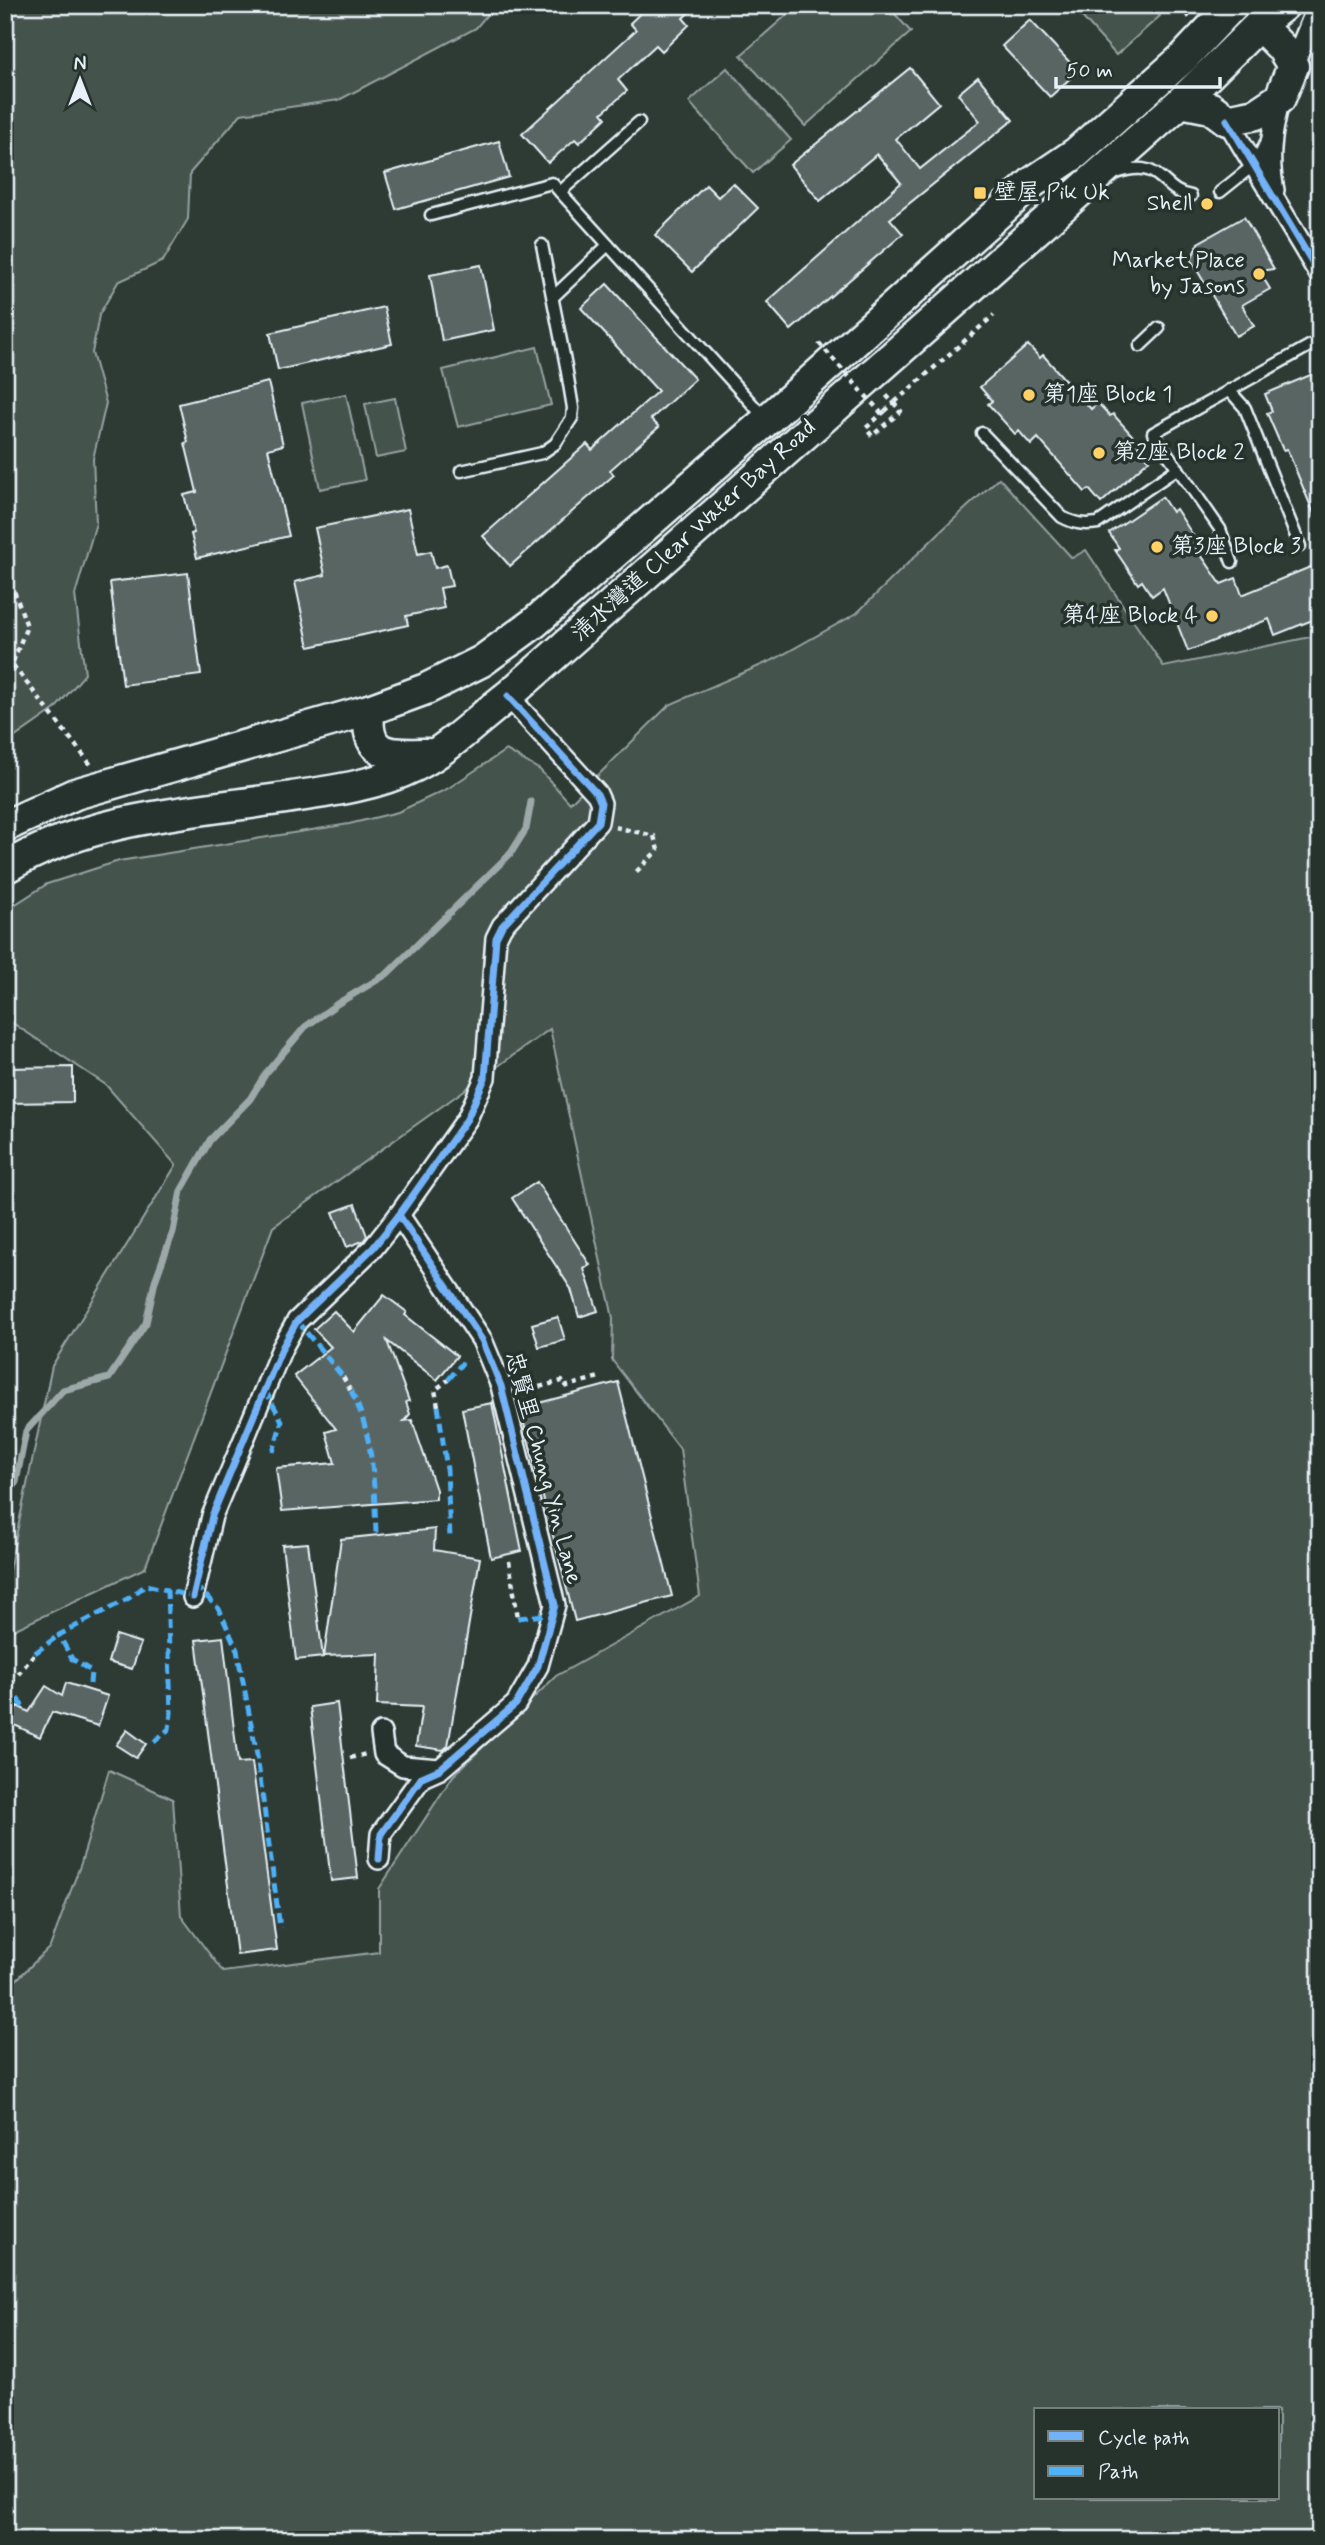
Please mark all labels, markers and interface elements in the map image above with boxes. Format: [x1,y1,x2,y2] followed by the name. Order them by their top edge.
[46,46,116,116] north arrow
[1056,46,1220,90] scale bar
[74,52,86,77] text: N
[1066,57,1113,85] text: 50 m
[994,178,1110,208] place label: 壁屋 Pik Uk
[972,185,988,201] marker: 壁屋 Pik Uk
[1147,189,1193,219] place label: Shell
[1199,196,1215,212] marker: Shell
[1112,246,1245,302] place label: Market Place by Jasons
[1251,266,1267,282] marker: Market Place by Jasons
[1043,380,1173,410] place label: 第1座 Block 1
[1021,387,1037,403] marker: 第1座 Block 1
[565,413,823,649] street label: 清水灣道 Clear Water Bay Road
[1113,438,1245,468] place label: 第2座 Block 2
[1091,445,1107,461] marker: 第2座 Block 2
[1171,532,1301,562] place label: 第3座 Block 3
[1149,539,1165,555] marker: 第3座 Block 3
[1062,601,1198,631] place label: 第4座 Block 4
[1204,608,1220,624] marker: 第4座 Block 4
[497,1348,589,1588] street label: 忠賢里 Chung Yin Lane
[1034,2408,1280,2500] legend
[1098,2424,1189,2452] text: Cycle path
[1098,2458,1138,2486] text: Path

